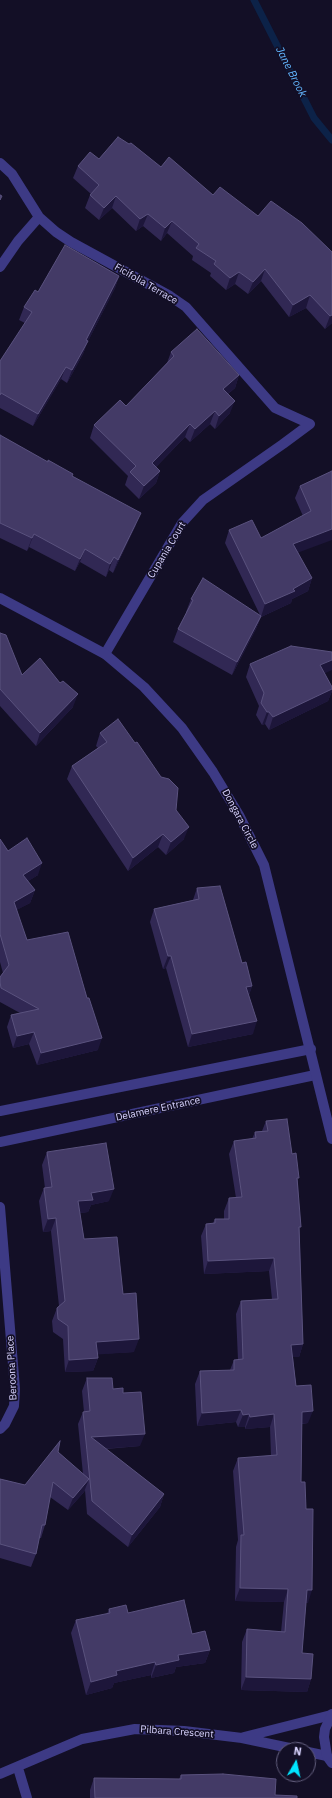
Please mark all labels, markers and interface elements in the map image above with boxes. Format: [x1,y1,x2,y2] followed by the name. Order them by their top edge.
[273,45,309,99] water label: Jane Brook
[112,261,180,307] street label: Ficifolia Terrace
[145,520,189,580] street label: Cupania Court
[219,787,261,851] street label: Dongara Circle
[115,1094,201,1124] street label: Delamere Entrance
[4,1335,20,1401] street label: Beroona Place
[140,1723,214,1741] street label: Pilbara Crescent
[276,1742,316,1782] north arrow
[293,1744,303,1759] text: N

